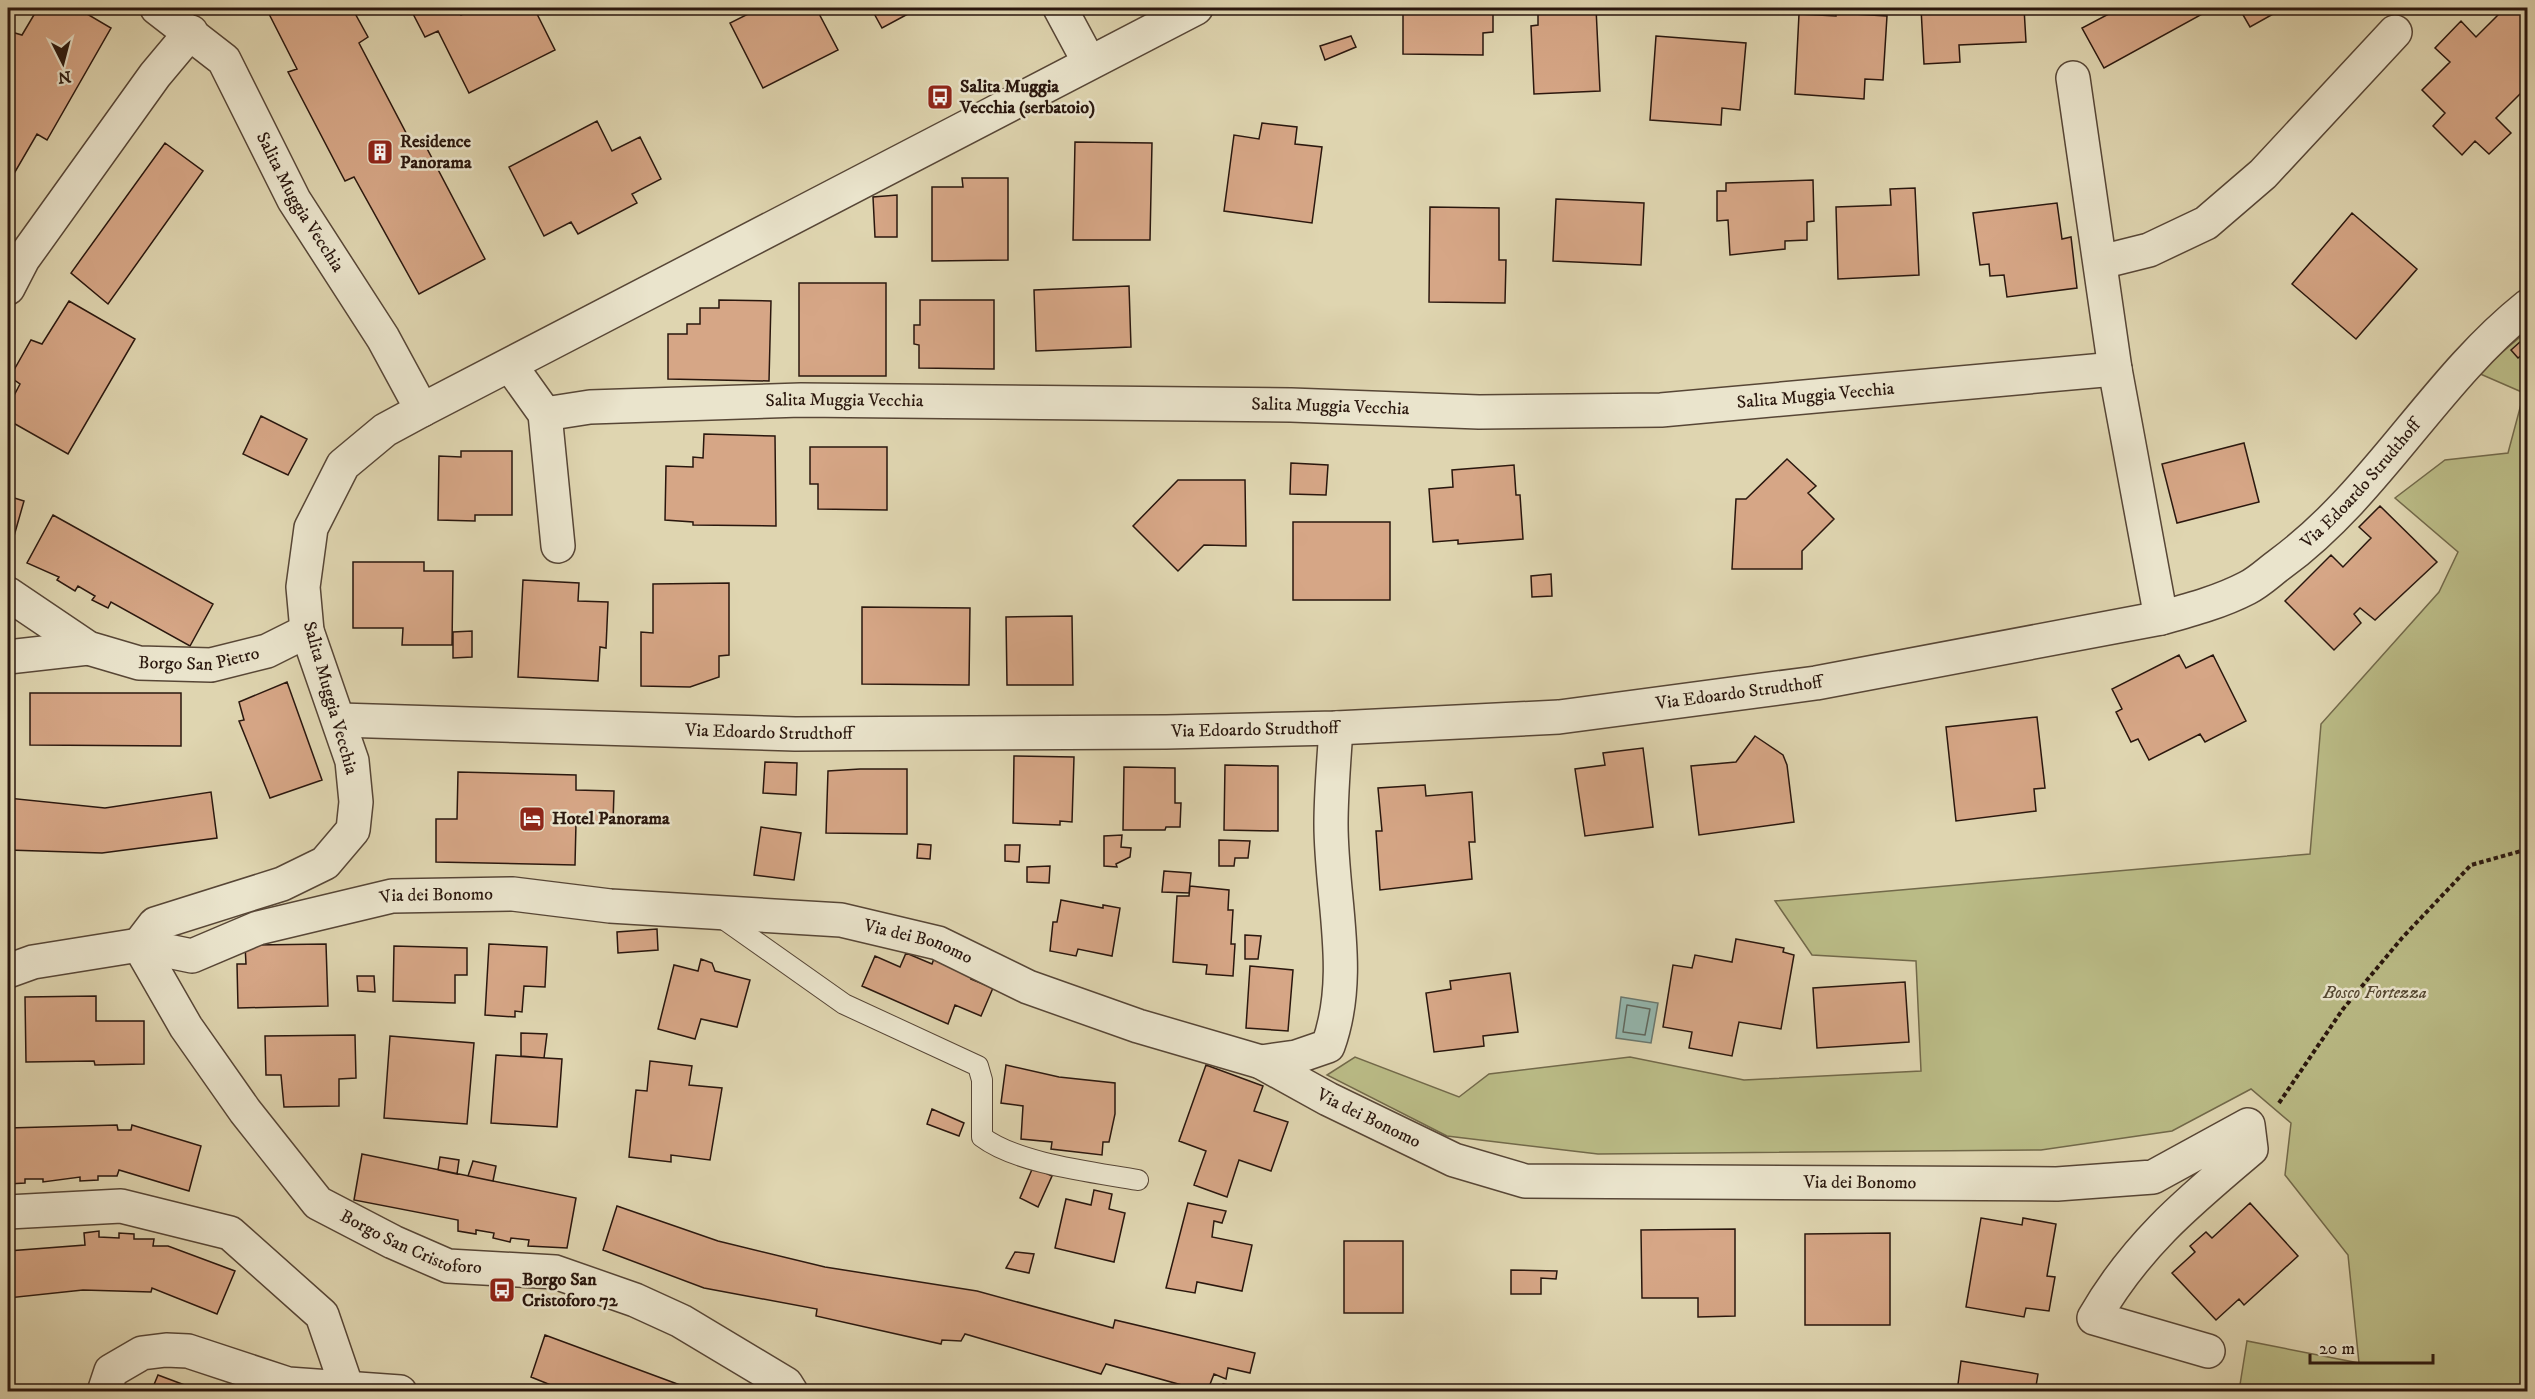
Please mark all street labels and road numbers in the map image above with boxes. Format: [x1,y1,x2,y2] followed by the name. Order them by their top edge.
[251,129,349,277] street label: Salita Muggia Vecchia
[1736,378,1896,414] street label: Salita Muggia Vecchia
[765,389,924,412] street label: Salita Muggia Vecchia
[1251,394,1410,420] street label: Salita Muggia Vecchia
[2296,413,2427,554] street label: Via Edoardo Strudthoff
[298,619,362,777] street label: Salita Muggia Vecchia
[138,642,262,676] street label: Borgo San Pietro
[1653,671,1827,715] street label: Via Edoardo Strudthoff
[1170,717,1342,743] street label: Via Edoardo Strudthoff
[684,720,856,745] street label: Via Edoardo Strudthoff
[377,883,493,910] street label: Via dei Bonomo
[861,915,976,969] street label: Via dei Bonomo
[1312,1083,1424,1153] street label: Via dei Bonomo
[1802,1172,1917,1194] street label: Via dei Bonomo
[336,1205,483,1279] street label: Borgo San Cristoforo

